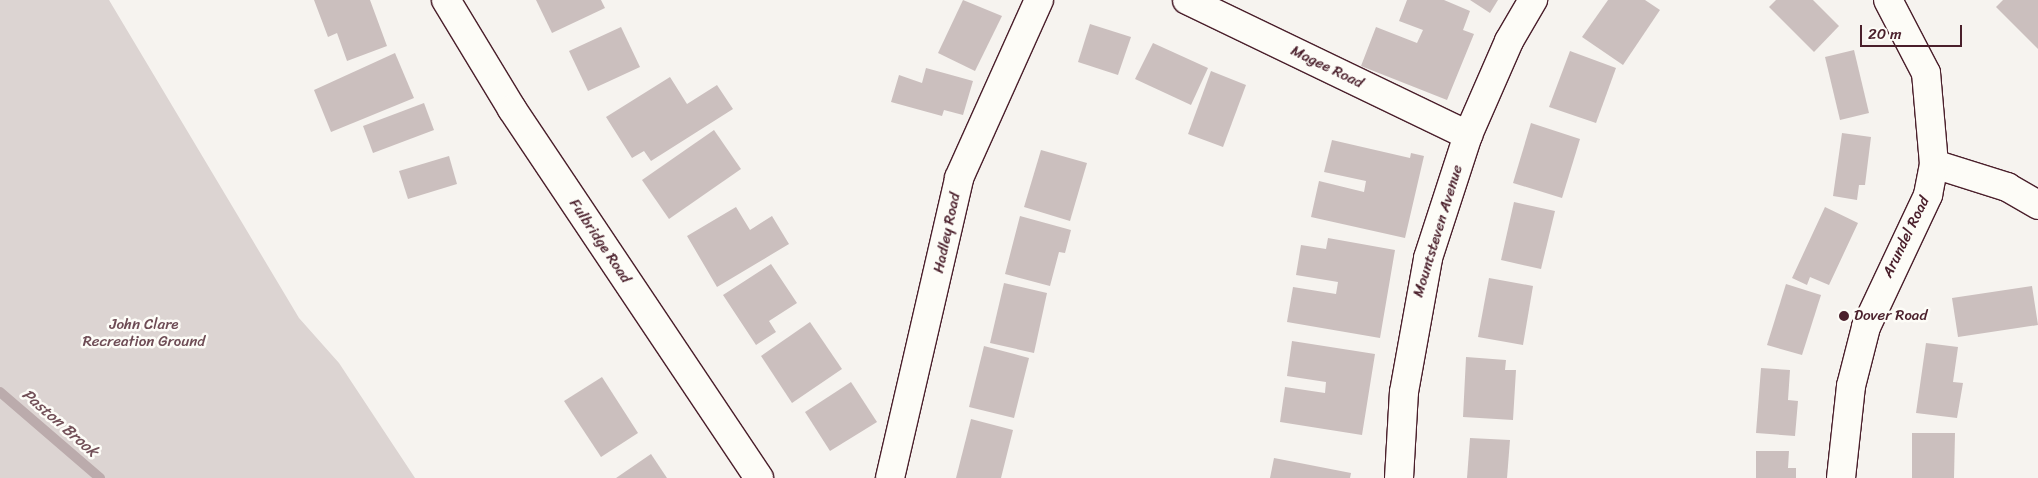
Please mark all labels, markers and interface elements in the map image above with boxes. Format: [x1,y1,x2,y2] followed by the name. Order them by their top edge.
[1863,15,1966,47] scale bar
[1868,21,1902,47] text: 20 m
[1288,42,1366,92] street label: Magee Road
[1409,163,1467,299] street label: Mountsteven Avenue
[930,191,964,275] street label: Hadley Road
[1879,193,1933,281] street label: Arundel Road
[565,196,635,286] street label: Fulbridge Road
[1854,307,1927,325] place label: Dover Road
[1838,310,1850,322] marker: Dover Road
[83,315,205,350] park label: John Clare Recreation Ground
[18,385,102,461] water label: Paston Brook

